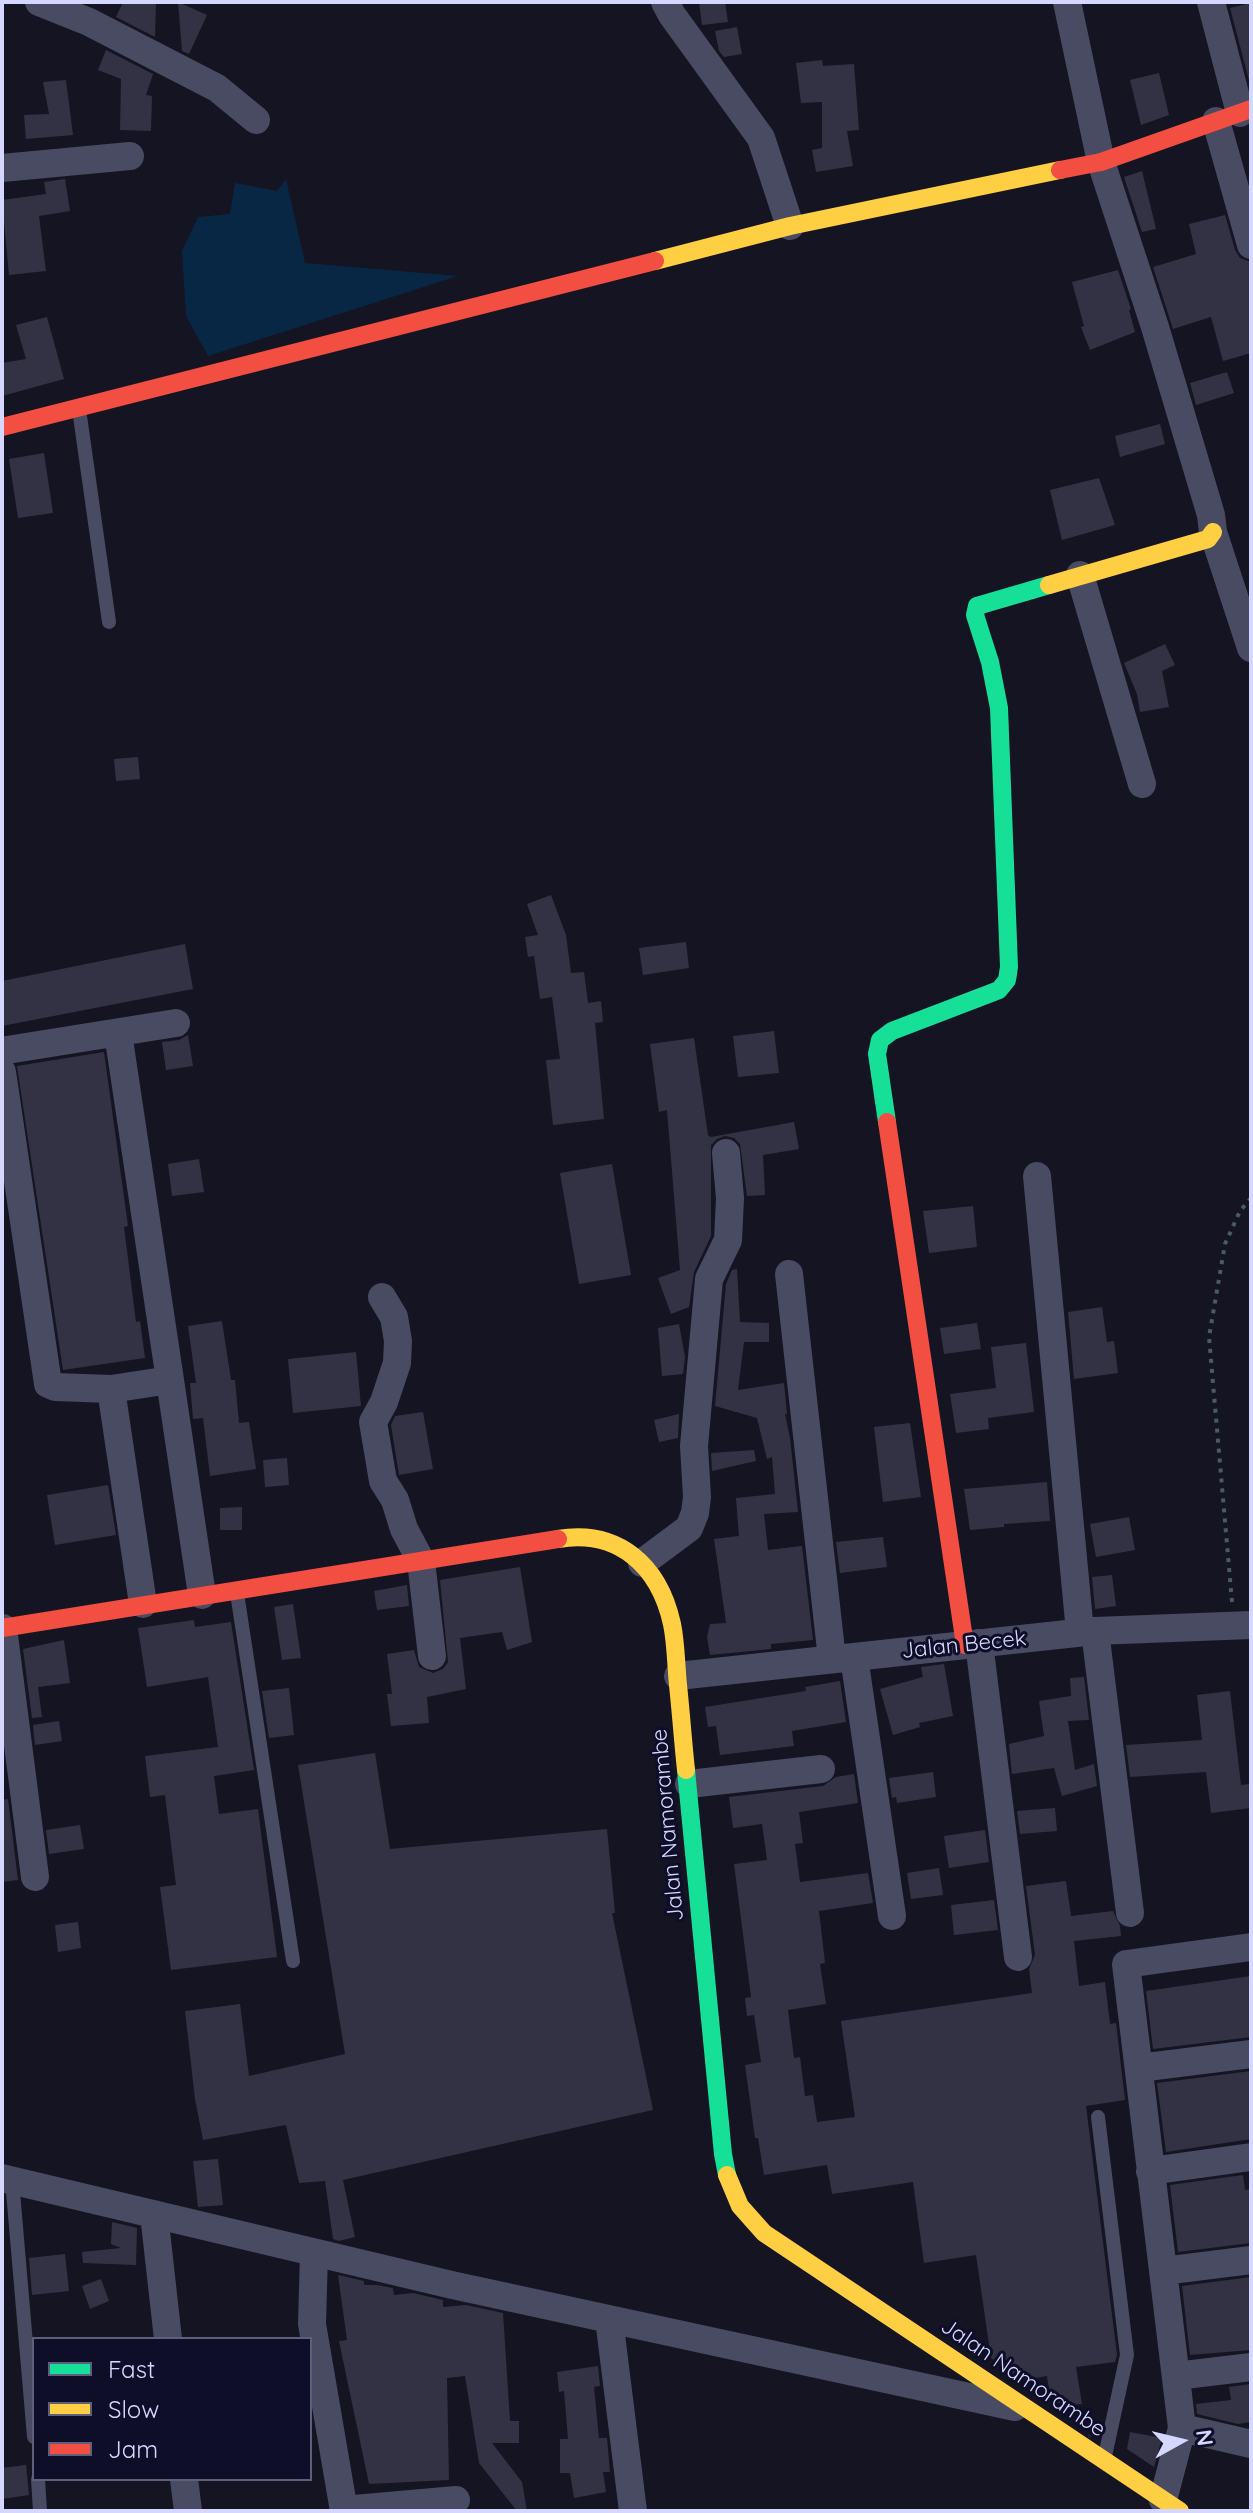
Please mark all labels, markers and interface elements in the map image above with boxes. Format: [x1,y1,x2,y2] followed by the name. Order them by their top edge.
[900,1625,1028,1665] street label: Jalan Becek
[646,1728,690,1922] street label: Jalan Namorambe
[936,2313,1110,2443] street label: Jalan Namorambe
[32,2337,312,2481] legend
[108,2354,155,2384] text: Fast
[108,2394,159,2424] text: Slow
[1141,2401,1221,2481] north arrow
[1190,2428,1220,2448] text: N
[108,2434,158,2464] text: Jam

